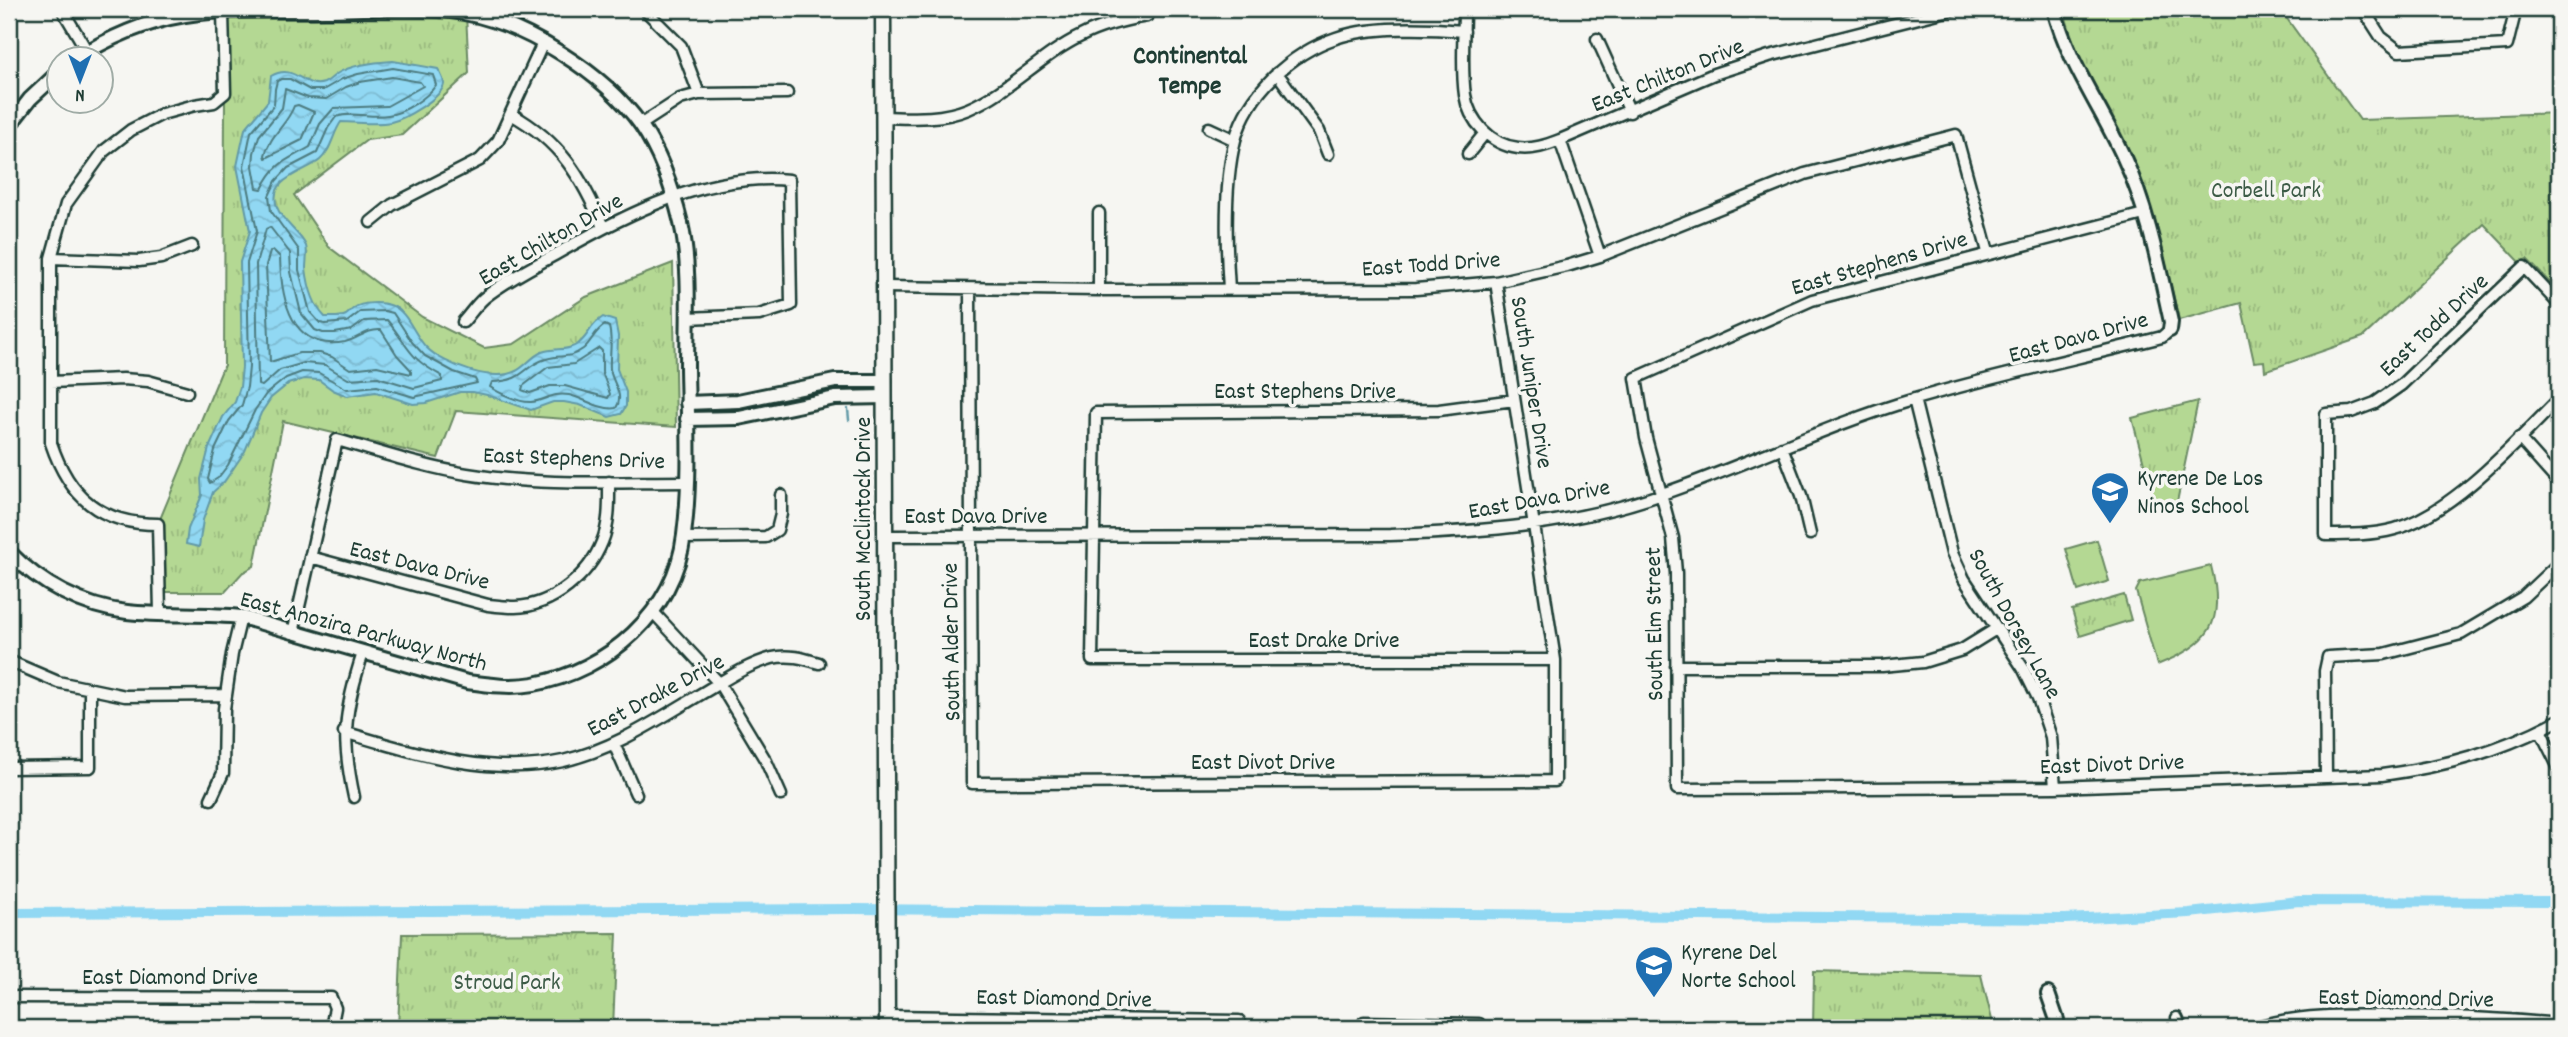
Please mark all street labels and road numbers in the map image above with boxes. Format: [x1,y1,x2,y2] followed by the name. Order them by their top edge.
[1587,31,1750,123] street label: East Chilton Drive
[473,185,630,296] street label: East Chilton Drive
[1788,223,1972,306] street label: East Stephens Drive
[1361,244,1502,288] street label: East Todd Drive
[2373,266,2497,386] street label: East Todd Drive
[1500,294,1560,471] street label: South Juniper Drive
[2005,304,2152,374] street label: East Dava Drive
[1214,376,1396,410] street label: East Stephens Drive
[848,417,882,621] street label: South McClintock Drive
[482,440,666,480] street label: East Stephens Drive
[1466,472,1613,530] street label: East Dava Drive
[904,501,1048,535] street label: East Dava Drive
[346,533,493,601] street label: East Dava Drive
[1958,543,2069,706] street label: South Dorsey Lane
[1638,547,1674,701] street label: South Elm Street
[935,563,971,721] street label: South Alder Drive
[236,584,491,682] street label: East Anozira Parkway North
[1248,625,1400,659] street label: East Drake Drive
[582,646,731,747] street label: East Drake Drive
[2039,746,2185,786] street label: East Divot Drive
[1191,747,1335,781] street label: East Divot Drive
[82,962,258,996] street label: East Diamond Drive
[976,981,1152,1019] street label: East Diamond Drive
[2318,981,2494,1019] street label: East Diamond Drive

